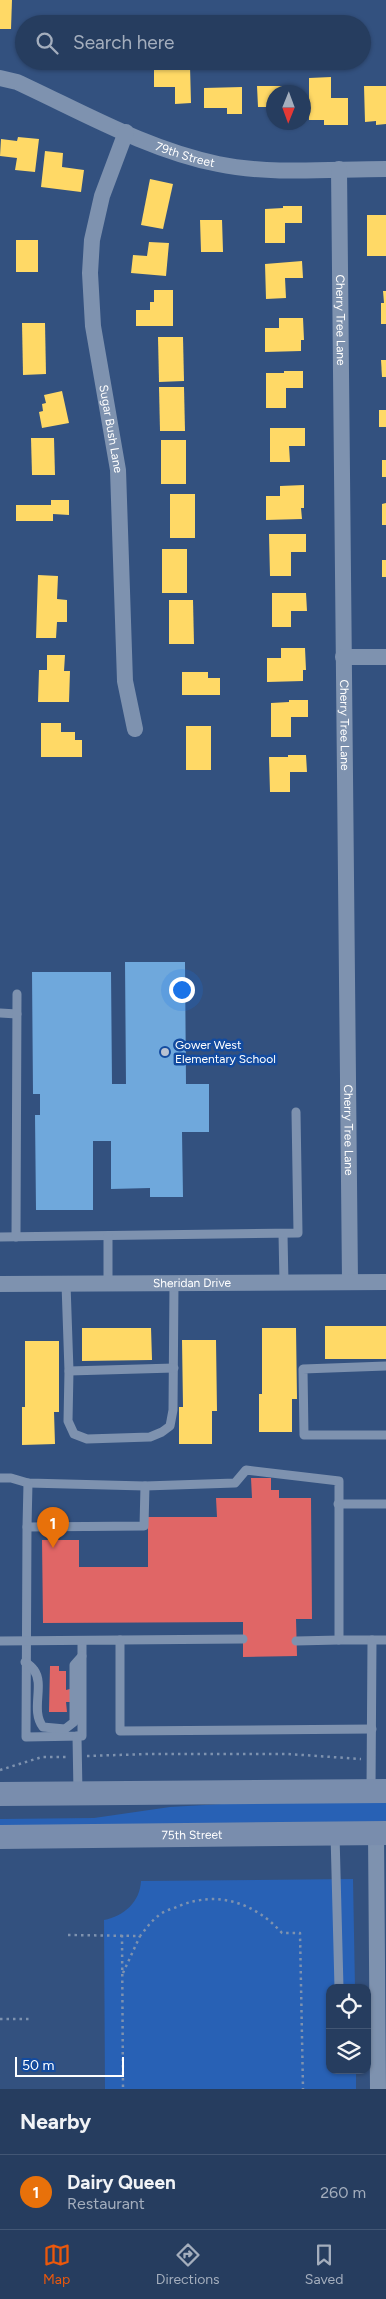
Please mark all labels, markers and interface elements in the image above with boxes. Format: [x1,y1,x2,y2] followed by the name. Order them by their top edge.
[15,15,371,70] search box
[33,29,61,57] icon: search
[73,31,175,54] text: Search here
[266,85,311,130] north arrow
[154,139,216,170] street label: 79th Street
[333,274,348,366] street label: Cherry Tree Lane
[96,384,125,474] street label: Sugar Bush Lane
[337,679,352,771] street label: Cherry Tree Lane
[169,977,195,1003] your location
[175,1038,276,1066] place label: Gower West Elementary School
[159,1046,171,1058] marker: Gower West Elementary School
[341,1084,356,1176] street label: Cherry Tree Lane
[153,1276,232,1290] street label: Sheridan Drive
[37,1507,69,1548] pin: 1
[161,1828,223,1842] street label: 75th Street
[326,1984,371,2074] map controls
[326,1984,371,2029] button: locate
[326,2029,371,2074] button: layers
[15,2054,124,2077] scale bar
[22,2057,54,2074] text: 50 m
[20,2109,91,2134] text: Nearby
[67,2171,176,2194] text: Dairy Queen
[33,2183,39,2202] text: 1
[320,2183,366,2202] text: 260 m
[67,2194,145,2213] text: Restaurant
[43,2241,71,2288] tab: Map
[156,2241,220,2288] tab: Directions
[305,2241,343,2288] tab: Saved

